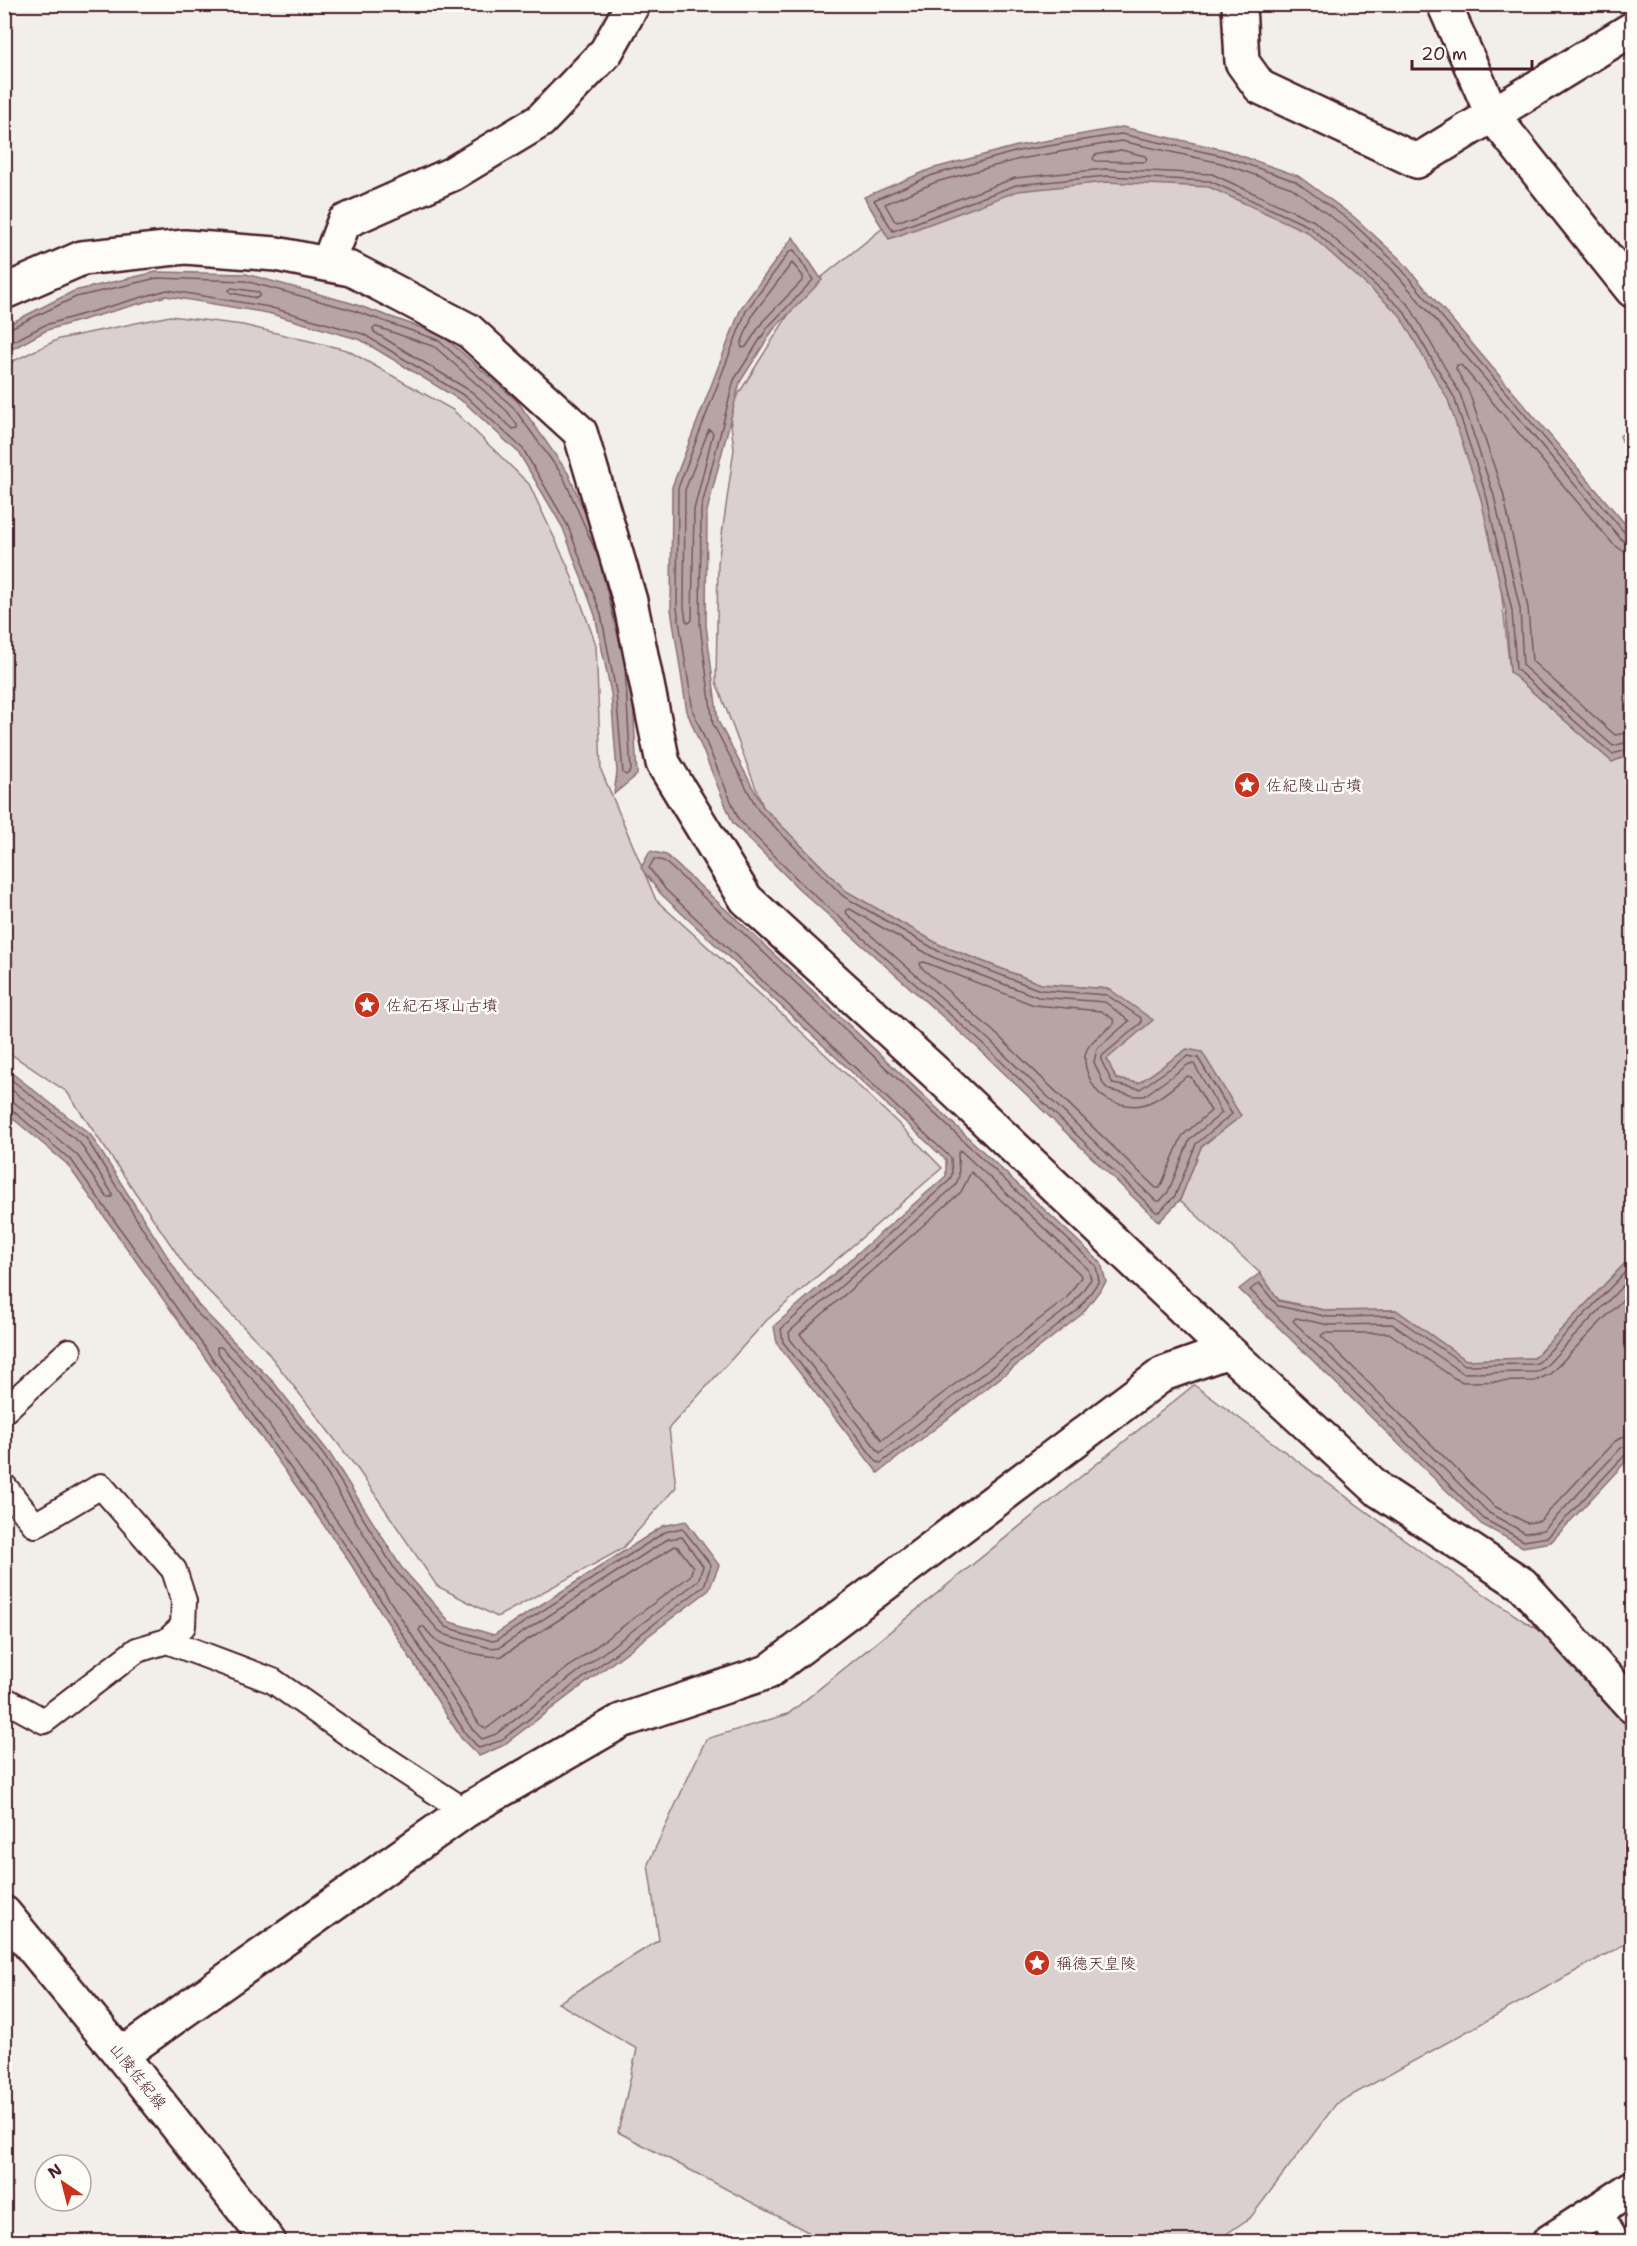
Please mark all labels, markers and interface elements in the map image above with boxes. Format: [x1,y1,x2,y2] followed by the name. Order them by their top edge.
[1412,33,1532,71] scale bar
[1421,42,1467,66] text: 20 m
[1232,770,1262,800] place icon: 佐紀陵山古墳
[1266,775,1362,796] place label: 佐紀陵山古墳
[352,990,382,1020] place icon: 佐紀石塚山古墳
[386,995,498,1016] place label: 佐紀石塚山古墳
[1022,1948,1052,1978] place icon: 稱德天皇陵
[1056,1953,1136,1974] place label: 稱德天皇陵
[105,2038,171,2114] street label: 山陵佐紀線
[33,2153,93,2213] north arrow
[43,2159,66,2183] text: N

